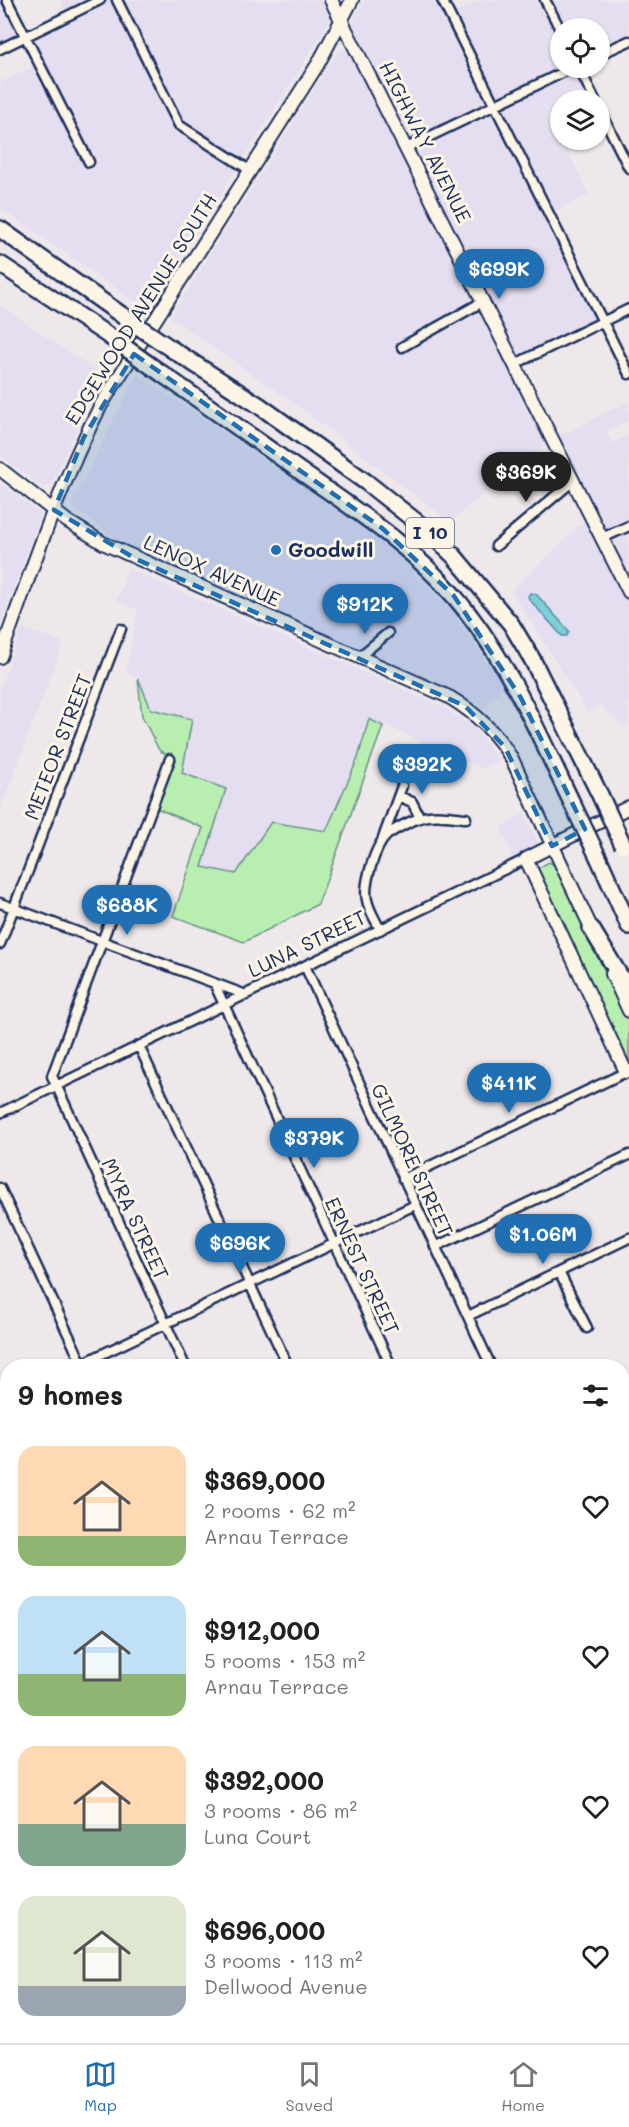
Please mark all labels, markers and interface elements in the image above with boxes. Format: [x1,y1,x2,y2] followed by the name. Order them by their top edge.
[550,18,610,150] map controls
[550,18,610,78] button: locate
[374,56,478,227] street label: HIGHWAY AVENUE
[550,90,610,150] button: layers
[58,188,222,429] street label: EDGEWOOD AVENUE SOUTH
[457,249,541,300] pin: $699K
[468,255,530,281] text: $699K
[484,452,568,503] pin: $369K
[495,458,557,484] text: $369K
[406,518,454,548] road number: I 10
[140,528,285,612] street label: LENOX AVENUE
[288,536,373,562] place label: Goodwill
[269,543,283,557] marker: Goodwill
[323,584,407,635] pin: $912K
[336,590,394,616] text: $912K
[17,670,97,823] street label: METEOR STREET
[380,744,464,795] pin: $392K
[392,750,452,776] text: $392K
[85,885,169,936] pin: $688K
[96,891,158,917] text: $688K
[243,903,370,983] street label: LUNA STREET
[467,1063,551,1114] pin: $411K
[481,1069,537,1095] text: $411K
[366,1079,460,1240] street label: GILMORE STREET
[272,1118,356,1169] pin: $379K
[284,1124,344,1150] text: $379K
[96,1154,175,1284] street label: MYRA STREET
[320,1193,406,1338] street label: ERNEST STREET
[494,1214,592,1265] pin: $1.06M
[509,1220,577,1246] text: $1.06M
[198,1223,282,1274] pin: $696K
[209,1229,271,1255] text: $696K
[18,1378,123,1412] text: 9 homes
[579,1379,612,1412] icon: filters
[204,1463,325,1497] text: $369,000
[66,1470,138,1542] icon: home
[579,1490,612,1523] icon: heart
[204,1497,356,1523] text: 2 rooms · 62 m²
[204,1523,349,1549] text: Arnau Terrace
[204,1613,320,1647] text: $912,000
[66,1620,138,1692] icon: home
[579,1640,612,1673] icon: heart
[204,1647,365,1673] text: 5 rooms · 153 m²
[204,1673,349,1699] text: Arnau Terrace
[204,1763,324,1797] text: $392,000
[66,1770,138,1842] icon: home
[579,1790,612,1823] icon: heart
[204,1797,357,1823] text: 3 rooms · 86 m²
[204,1823,311,1849] text: Luna Court
[204,1913,325,1947] text: $696,000
[66,1920,138,1992] icon: home
[579,1940,612,1973] icon: heart
[204,1947,363,1973] text: 3 rooms · 113 m²
[204,1973,368,1999] text: Dellwood Avenue
[84,2058,117,2115] tab: Map
[285,2058,333,2115] tab: Saved
[501,2058,545,2115] tab: Home

